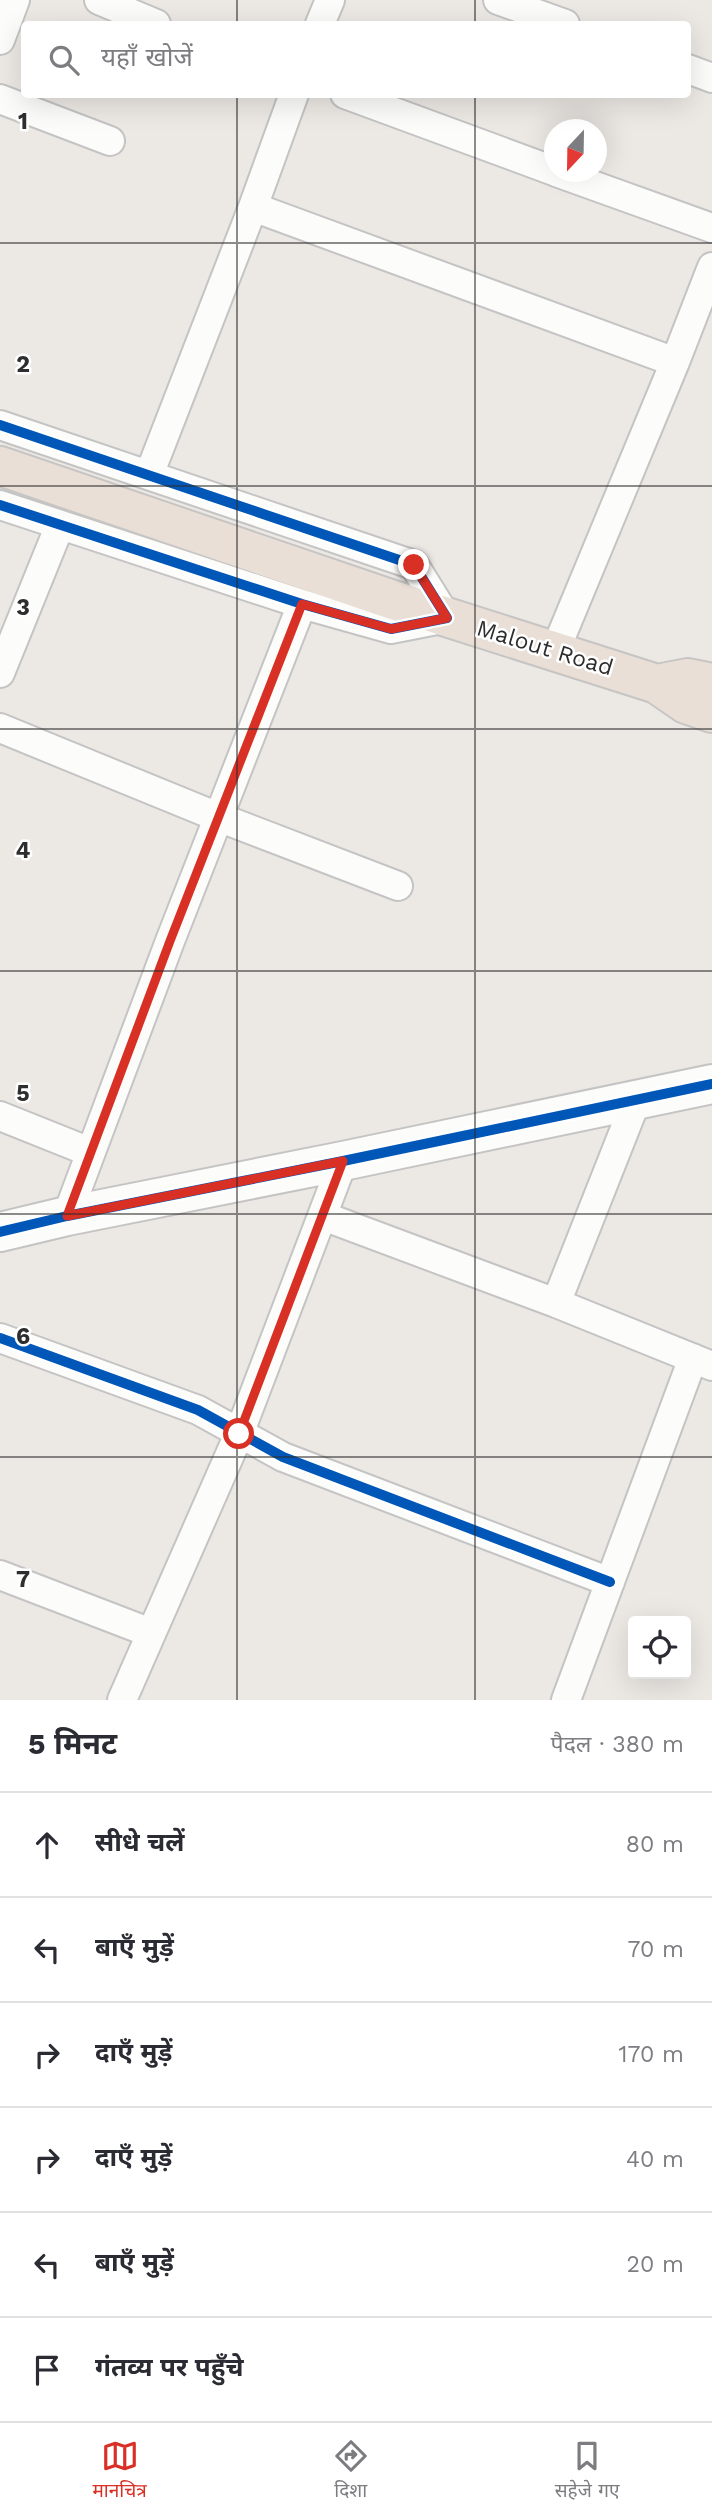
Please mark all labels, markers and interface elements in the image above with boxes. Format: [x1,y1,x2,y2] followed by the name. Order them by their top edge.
[21,21,691,98] search box
[45,41,83,79] icon: search
[101,42,193,72] text: यहाँ खोजें
[18,108,28,135] text: 1
[544,119,607,182] north arrow
[16,351,30,378] text: 2
[398,549,429,580] route end
[16,594,30,621] text: 3
[474,614,616,682] street label: Malout Road
[16,837,31,864] text: 4
[16,1080,30,1107] text: 5
[16,1323,30,1350] text: 6
[223,1418,254,1449] route start
[16,1566,30,1593] text: 7
[628,1616,691,1679] map controls
[628,1616,691,1679] button: locate
[28,1726,117,1761] text: 5 मिनट
[551,1731,684,1758] text: पैदल · 380 m
[28,1826,66,1864] icon: ahead
[95,1827,184,1857] text: सीधे चलें
[626,1831,684,1858] text: 80 m
[28,1931,66,1969] icon: left
[95,1932,174,1962] text: बाएँ मुड़ें
[627,1936,684,1963] text: 70 m
[28,2036,66,2074] icon: right
[95,2037,172,2067] text: दाएँ मुड़ें
[619,2041,684,2068] text: 170 m
[28,2141,66,2179] icon: right
[95,2142,172,2172] text: दाएँ मुड़ें
[626,2146,684,2173] text: 40 m
[28,2246,66,2284] icon: left
[95,2247,174,2277] text: बाएँ मुड़ें
[627,2251,684,2278] text: 20 m
[28,2351,66,2389] icon: arrive
[95,2352,244,2382] text: गंतव्य पर पहुँचे
[92,2437,147,2505] tab: मानचित्र
[332,2437,370,2505] tab: दिशा
[555,2437,619,2505] tab: सहेजे गए

